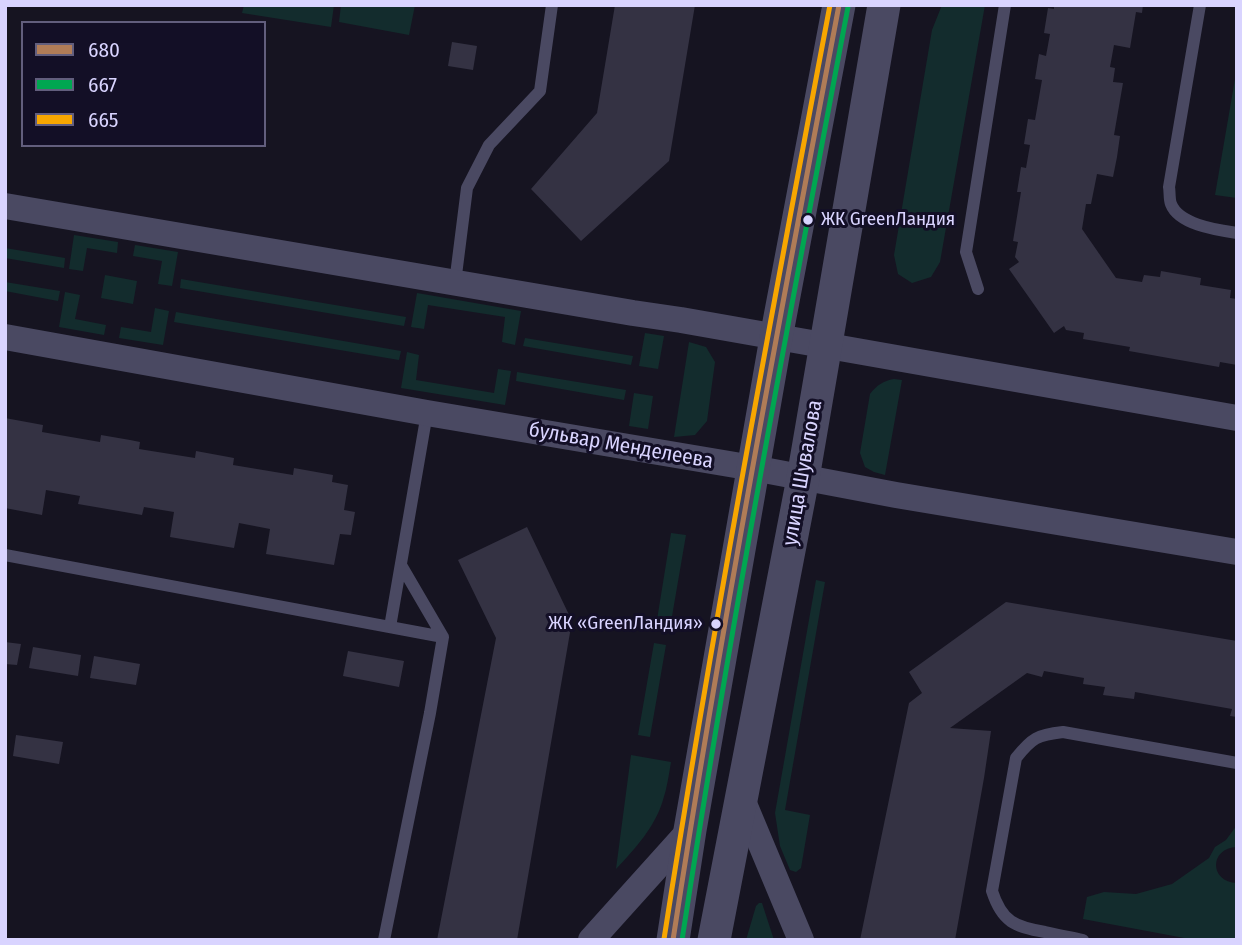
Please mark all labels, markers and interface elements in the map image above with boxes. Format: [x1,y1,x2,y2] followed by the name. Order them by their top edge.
[21,21,266,147] legend
[88,37,120,63] text: 680
[88,72,117,98] text: 667
[88,107,118,133] text: 665
[821,209,955,231] place label: ЖК GreenЛандия
[801,213,815,227] marker: ЖК GreenЛандия
[778,398,828,548] street label: улица Шувалова
[527,417,715,475] street label: бульвар Менделеева
[548,613,703,635] place label: ЖК «GreenЛандия»
[709,617,723,631] marker: ЖК «GreenЛандия»

